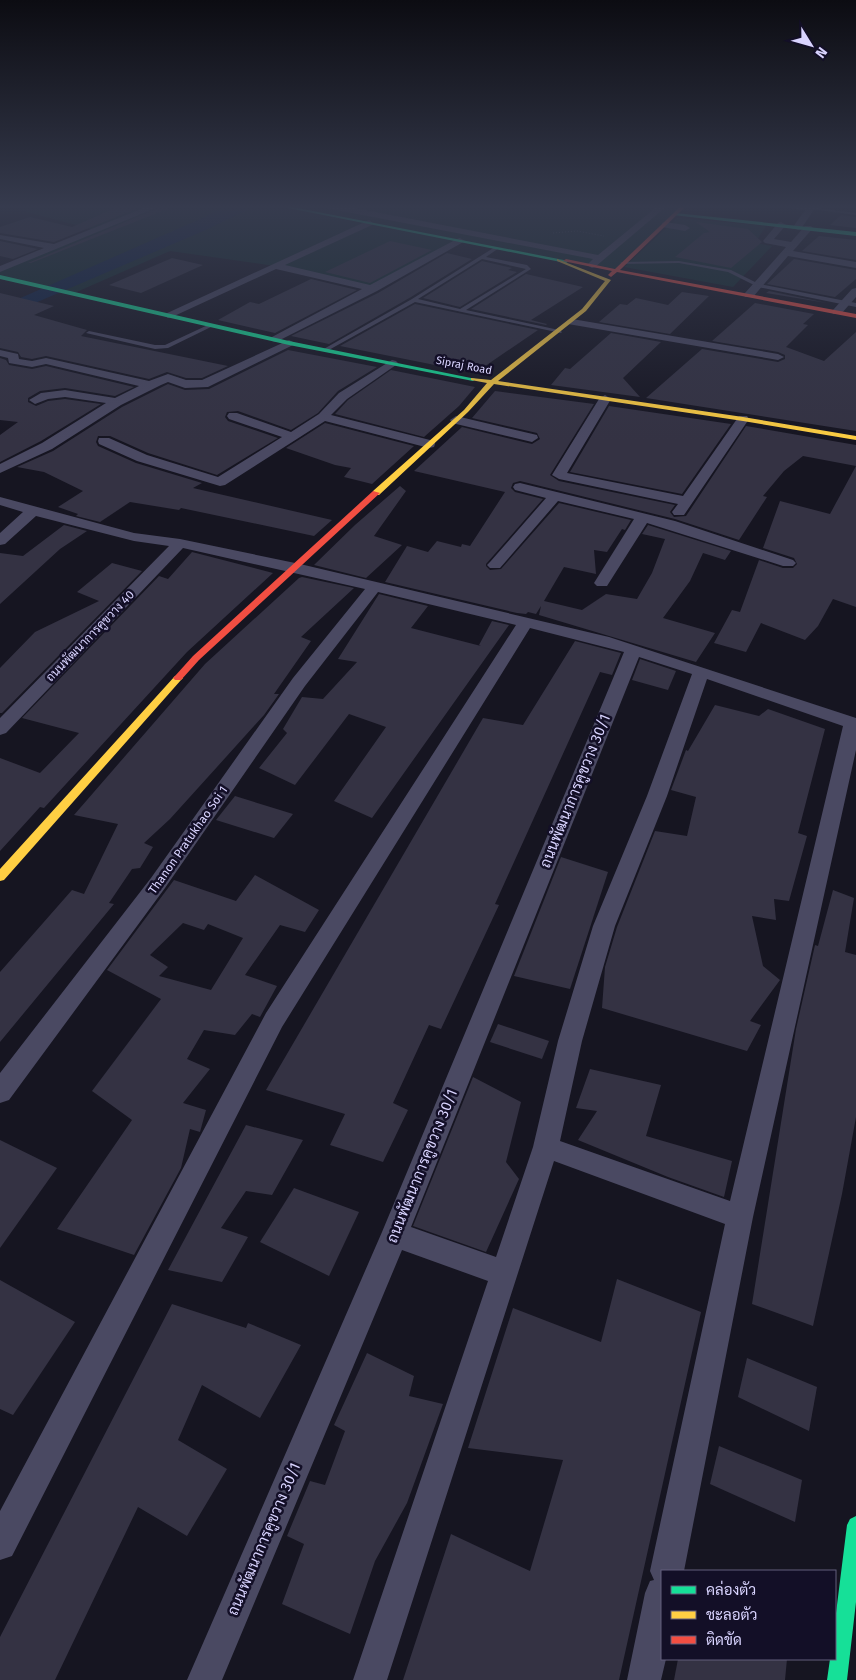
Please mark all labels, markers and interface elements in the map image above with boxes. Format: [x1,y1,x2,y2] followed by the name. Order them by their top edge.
[786,20,836,70] north arrow
[811,44,831,61] text: N
[435,354,493,377] street label: Sipraj Road
[43,587,138,685] street label: ถนนพัฒนาการคูขวาง 40
[536,712,615,871] street label: ถนนพัฒนาการคูขวาง 30/1
[146,784,230,896] street label: Thanon Pratukhao Soi 1
[383,1087,462,1246] street label: ถนนพัฒนาการคูขวาง 30/1
[224,1460,305,1618] street label: ถนนพัฒนาการคูขวาง 30/1
[661,1570,836,1660] legend
[706,1580,756,1599] text: คล่องตัว
[706,1606,757,1624] text: ชะลอตัว
[706,1631,742,1649] text: ติดขัด

